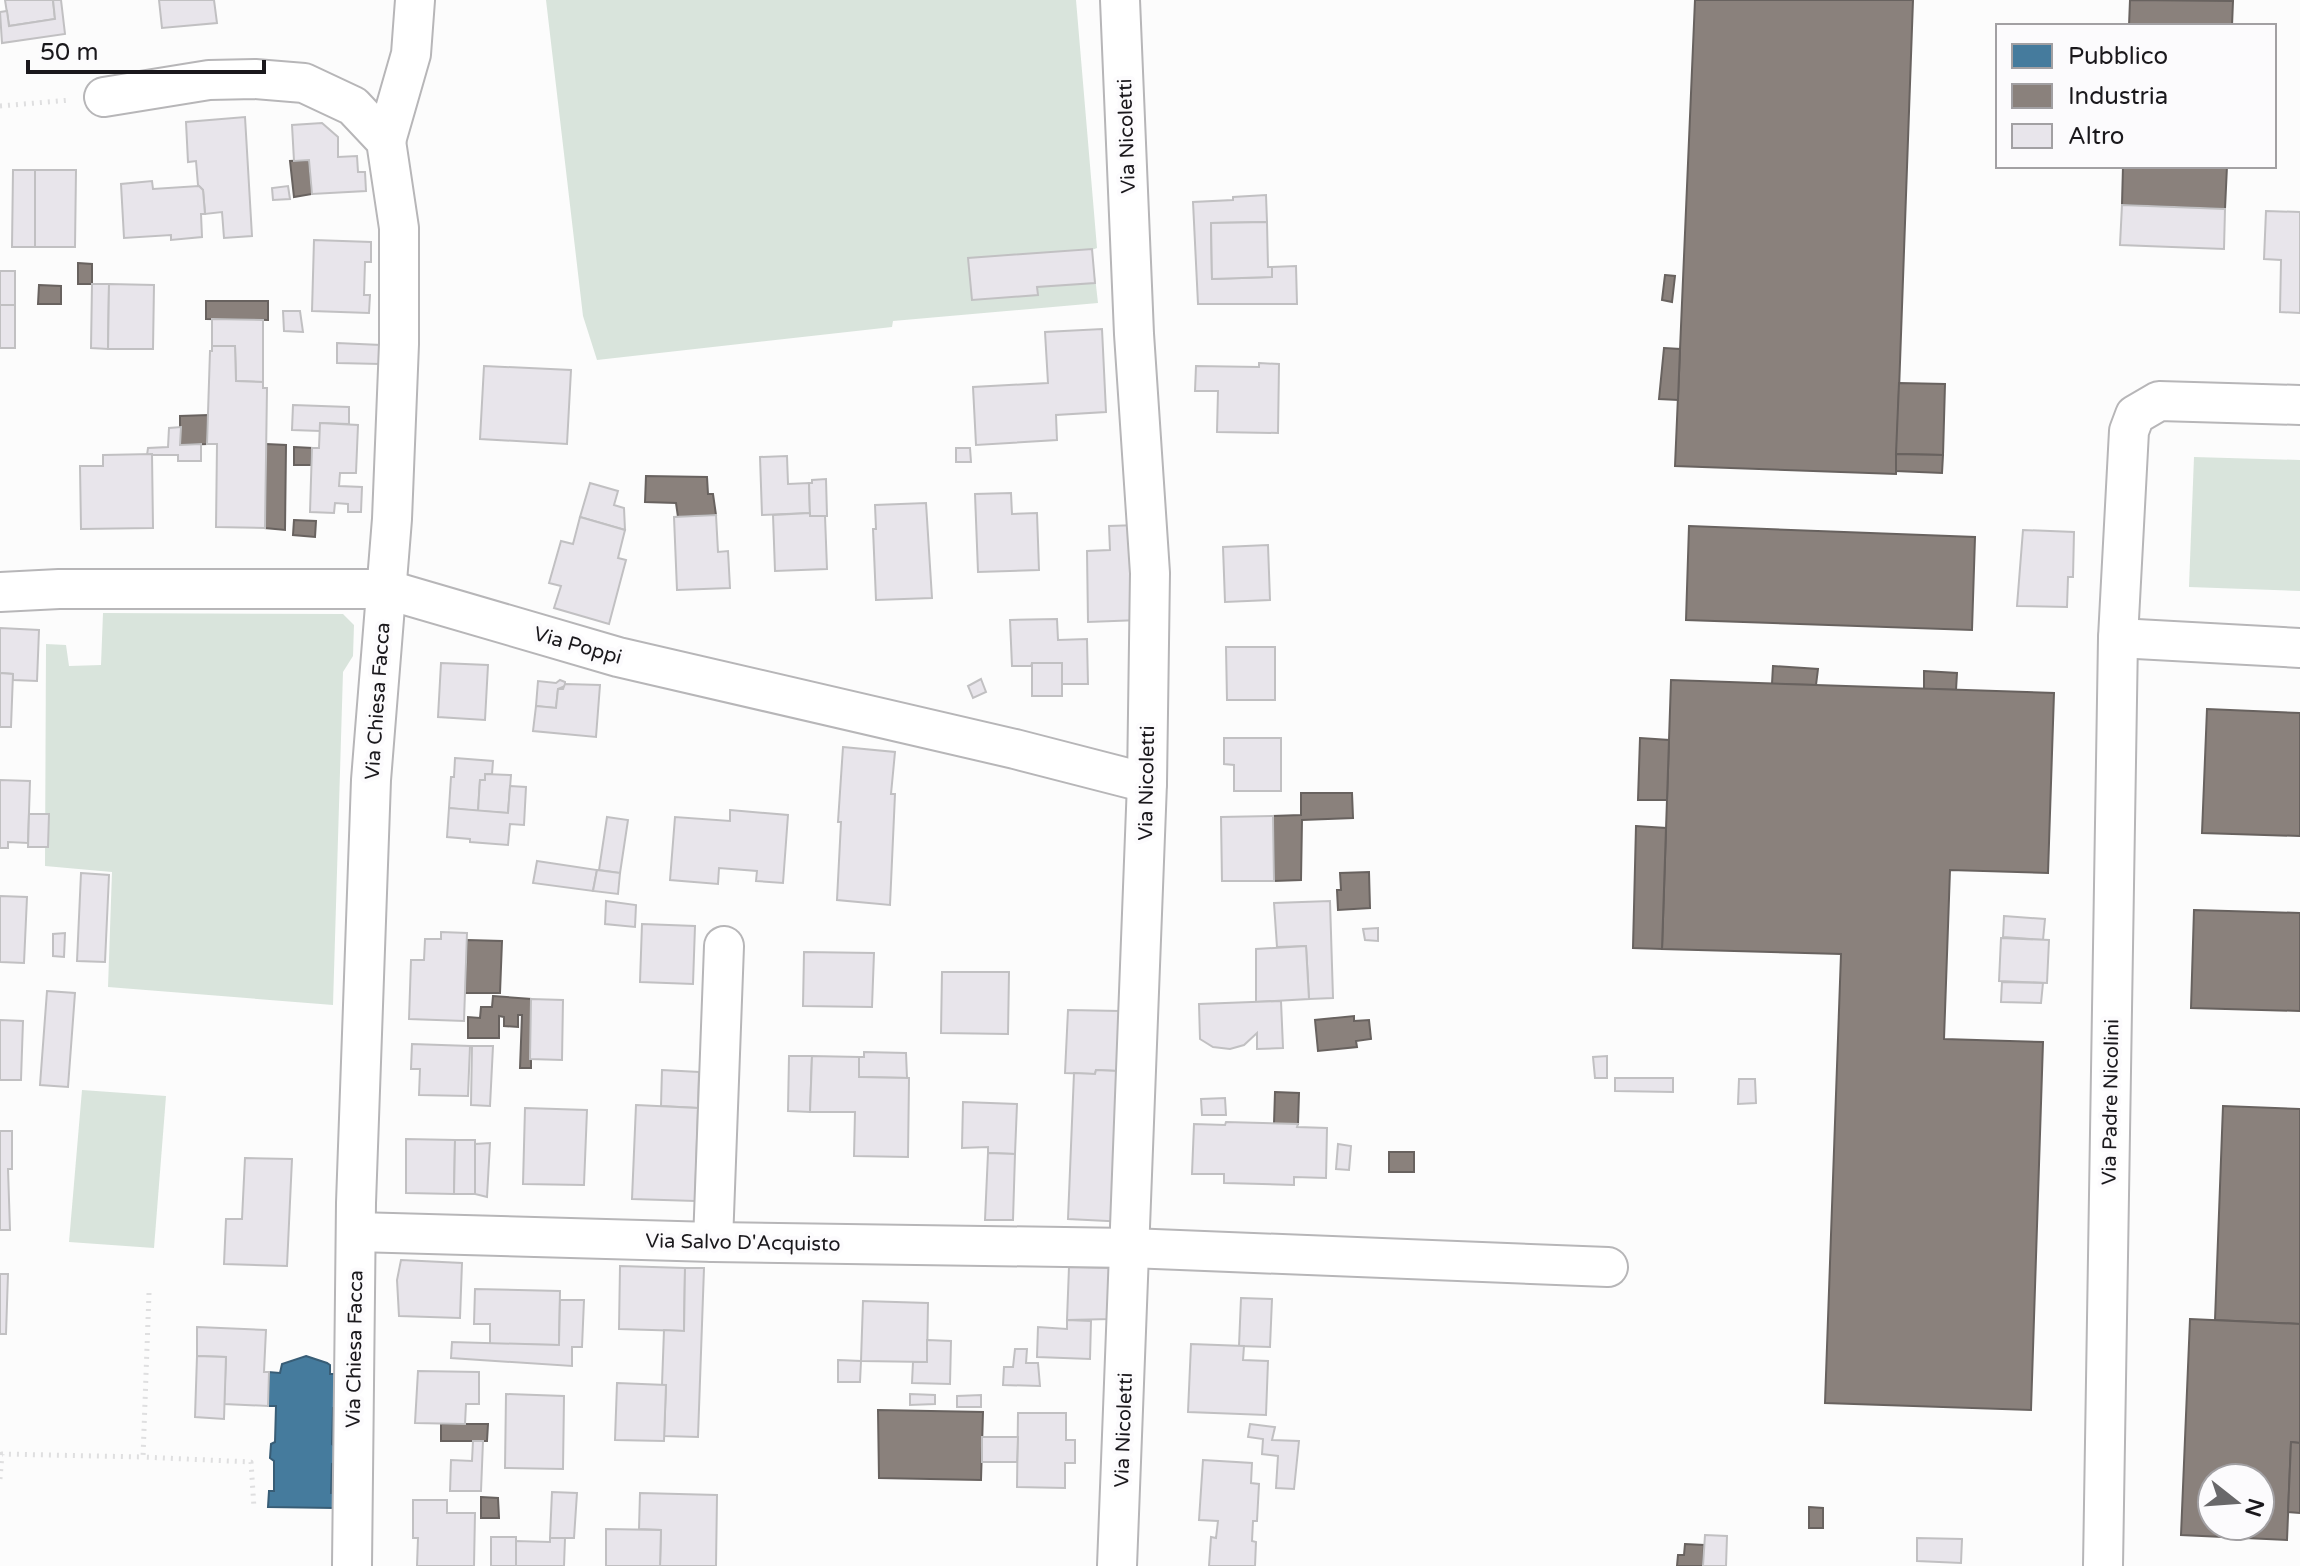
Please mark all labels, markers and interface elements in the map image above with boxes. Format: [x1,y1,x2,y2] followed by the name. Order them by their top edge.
[28,24,264,74] scale bar
[1996,24,2276,168] legend
[40,38,98,67] text: 50 m
[2068,42,2168,71] text: Pubblico
[1113,78,1141,194] street label: Via Nicoletti
[2068,82,2168,111] text: Industria
[2068,122,2124,151] text: Altro
[361,621,395,781] street label: Via Chiesa Facca
[531,622,625,670] street label: Via Poppi
[1134,725,1160,841] street label: Via Nicoletti
[2098,1019,2124,1185] street label: Via Padre Nicolini
[645,1229,841,1257] street label: Via Salvo D'Acquisto
[342,1270,368,1428] street label: Via Chiesa Facca
[1110,1372,1138,1488] street label: Via Nicoletti
[2196,1462,2276,1542] north arrow
[2239,1495,2269,1520] text: N

